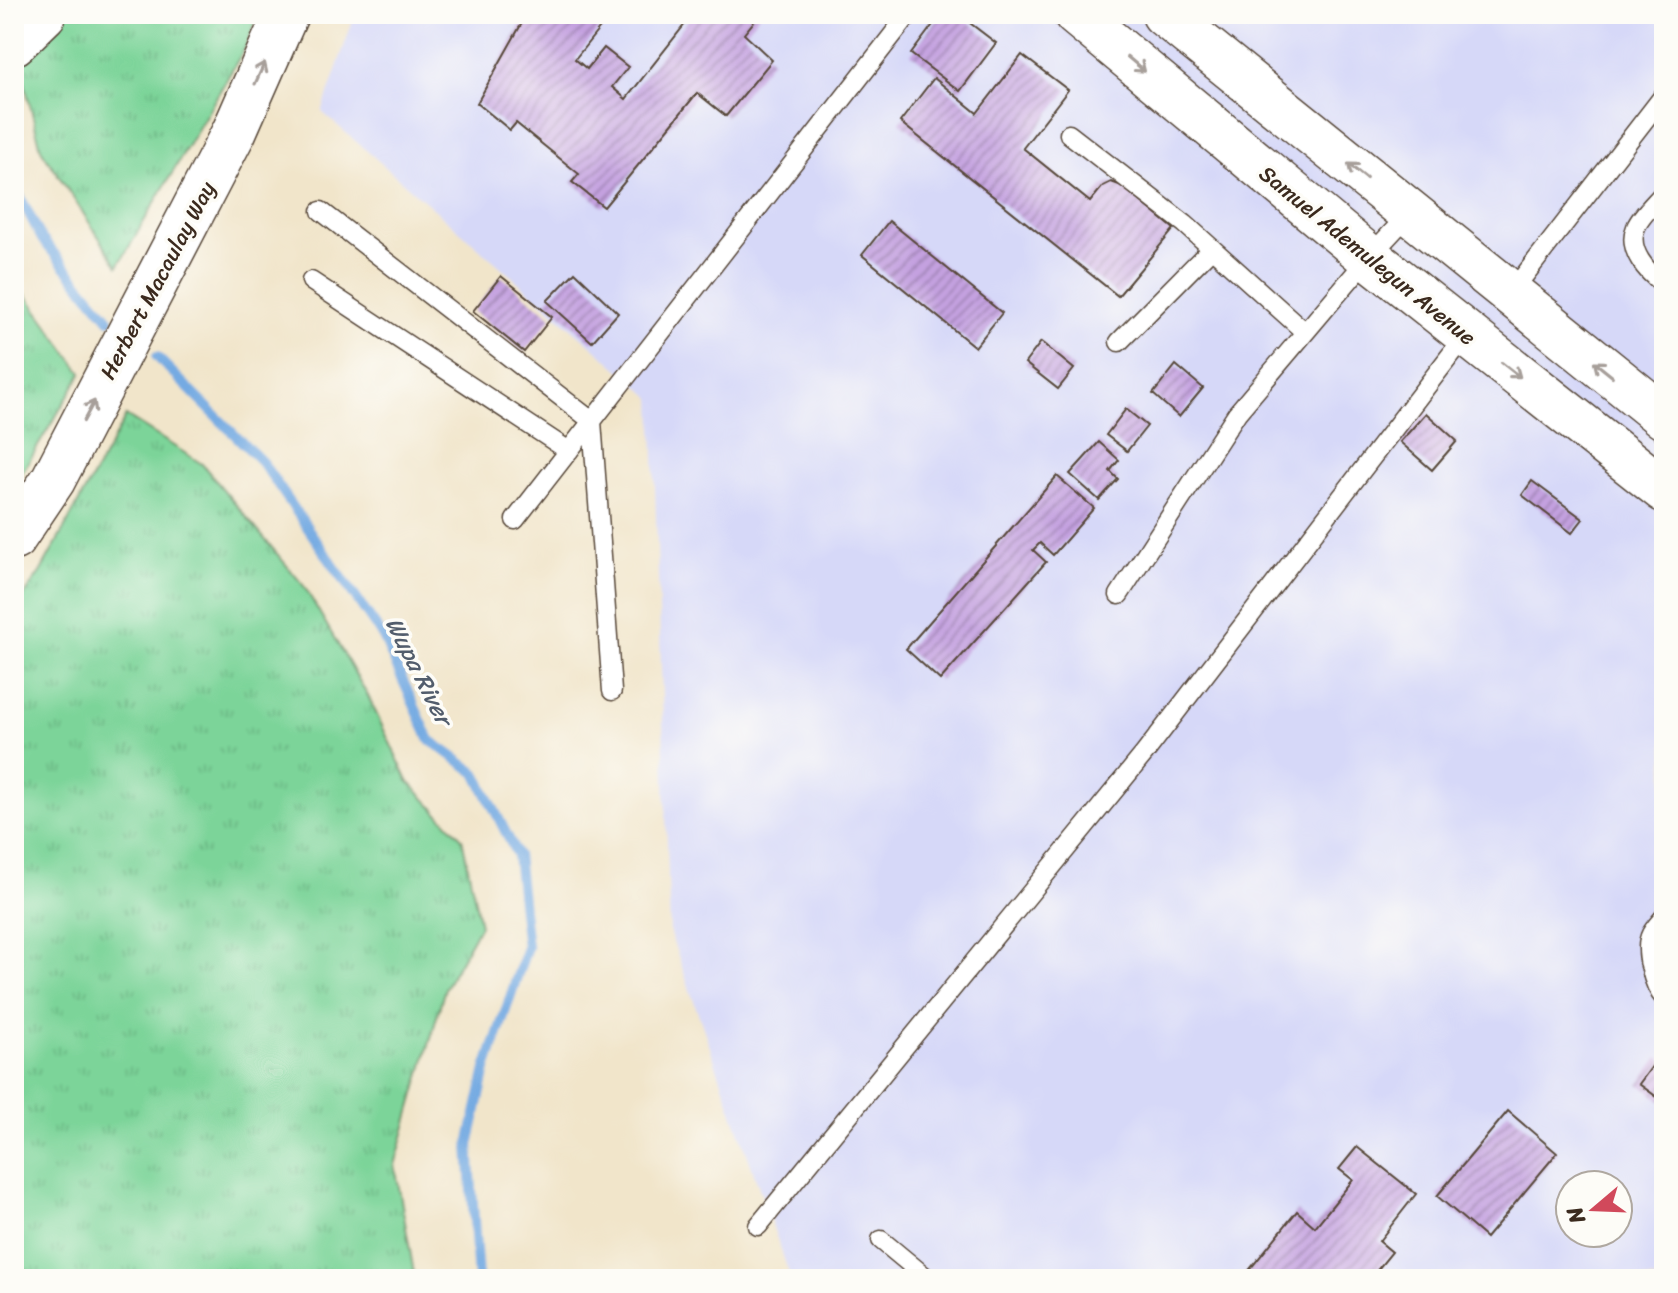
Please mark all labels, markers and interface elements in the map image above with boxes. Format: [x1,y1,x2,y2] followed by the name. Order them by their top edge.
[1125,55,1146,73] one-way arrow
[253,61,268,85] one-way arrow
[1250,155,1485,356] street label: Samuel Ademulegun Avenue
[1347,162,1368,179] one-way arrow
[89,173,227,387] street label: Herbert Macaulay Way
[1593,360,1614,377] one-way arrow
[1500,361,1521,379] one-way arrow
[81,399,97,423] one-way arrow
[374,609,466,736] water label: Wupa River
[1554,1169,1634,1249] north arrow
[1554,1201,1597,1230] text: N

